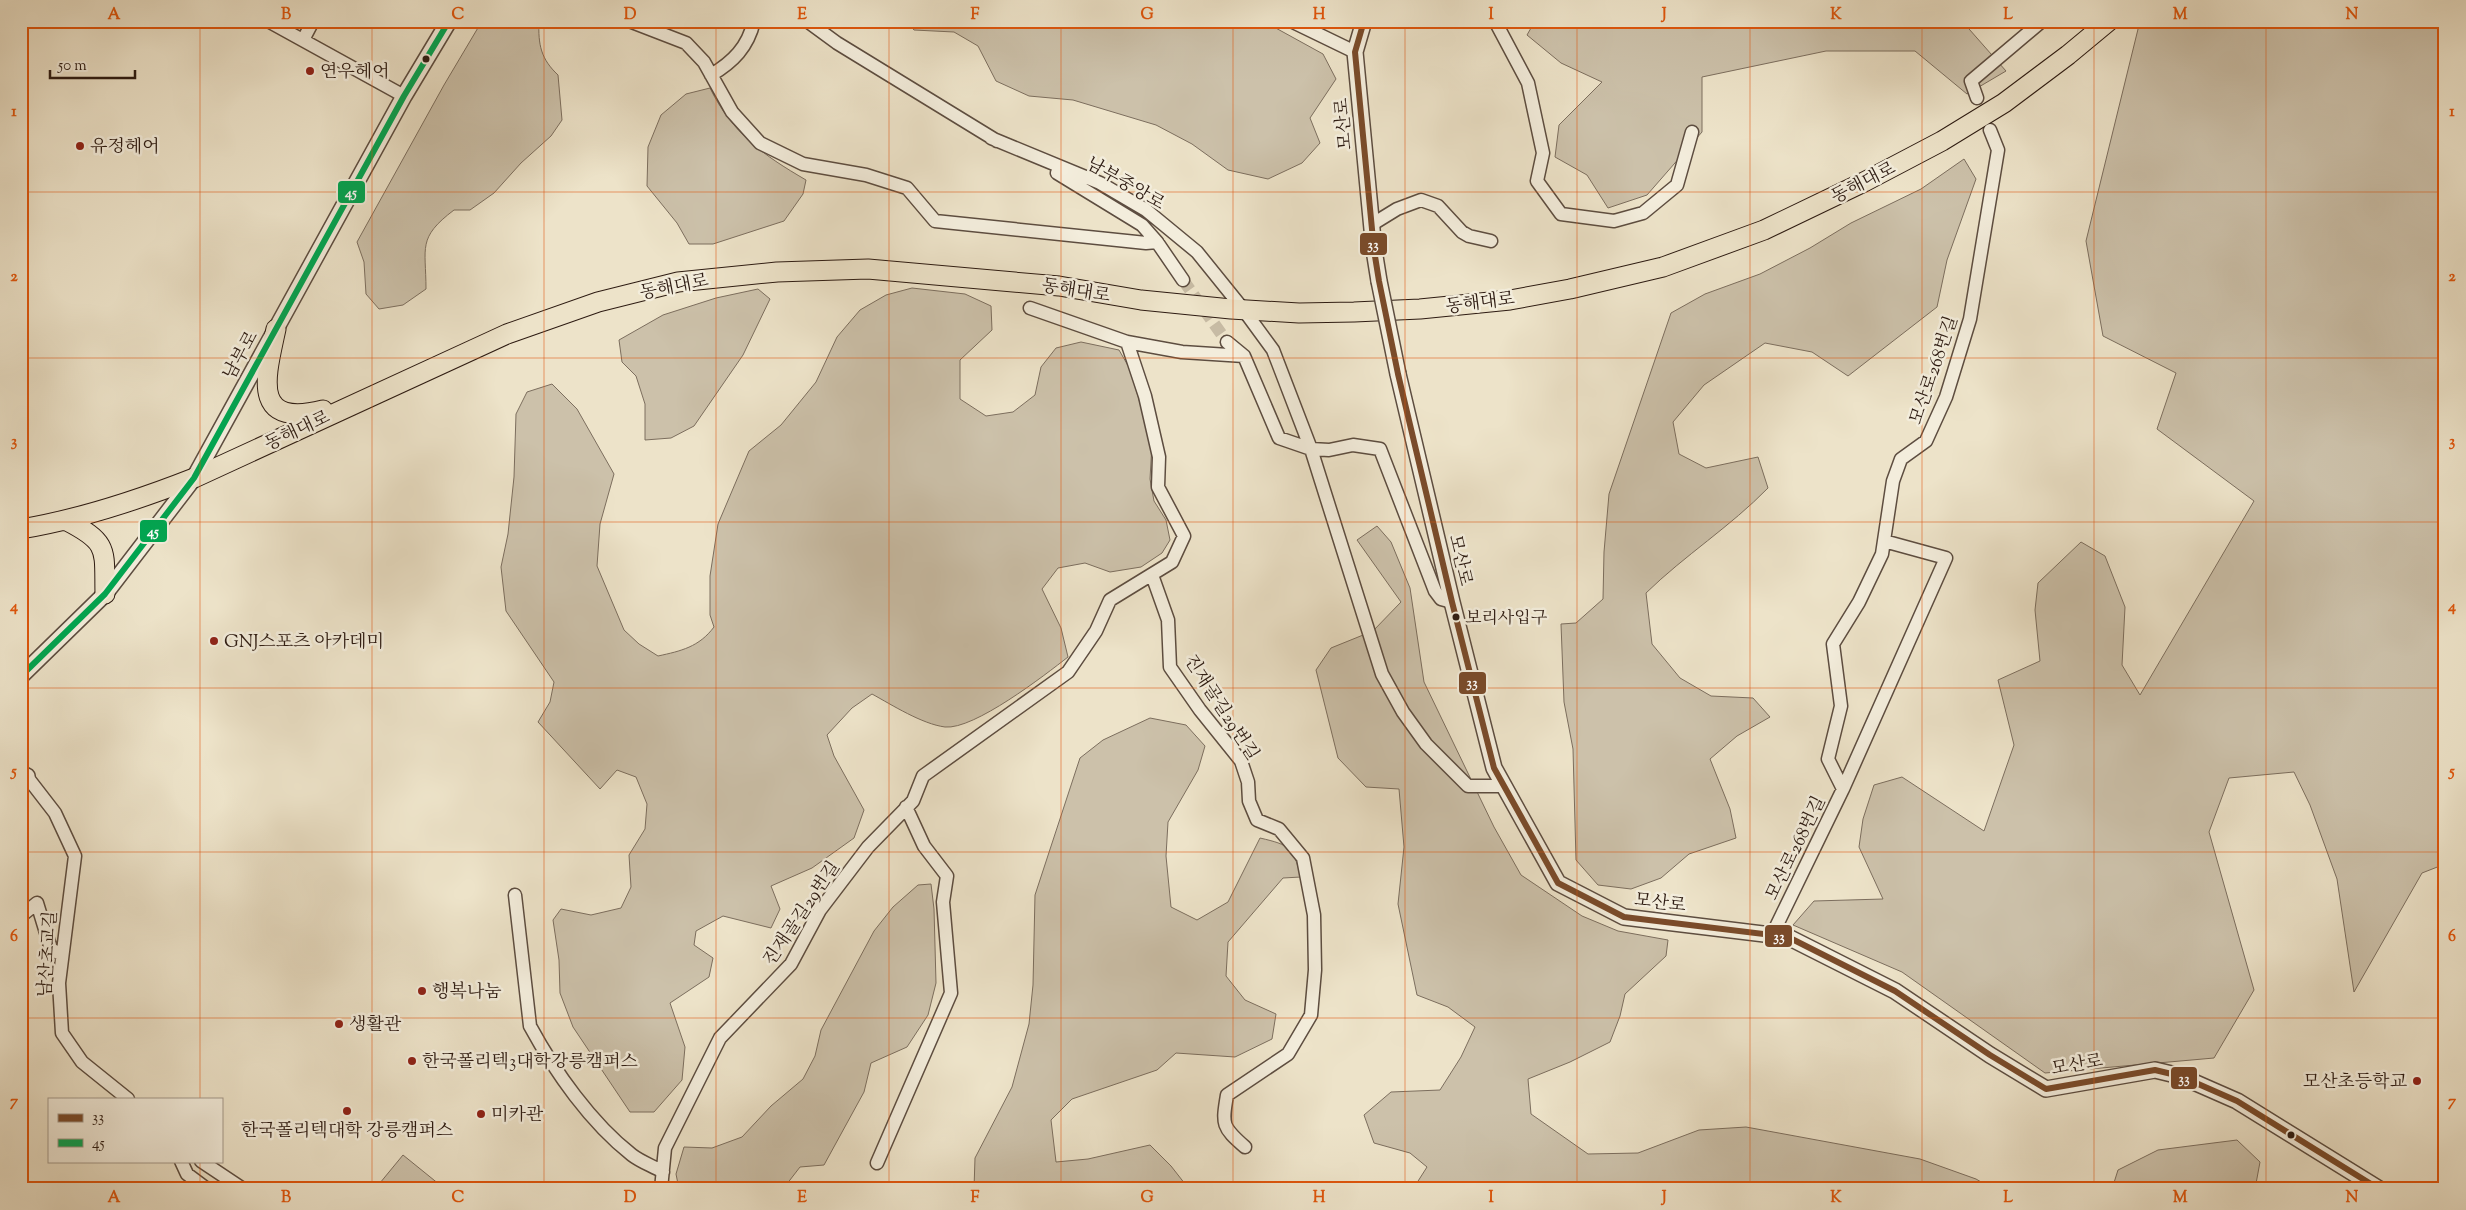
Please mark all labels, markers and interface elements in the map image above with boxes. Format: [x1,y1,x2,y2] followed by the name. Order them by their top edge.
[108,4,121,27] text: A
[281,4,291,27] text: B
[452,4,465,27] text: C
[624,4,637,27] text: D
[797,4,807,27] text: E
[971,4,980,27] text: F
[1140,4,1154,27] text: G
[1313,4,1326,27] text: H
[1488,4,1494,27] text: I
[1660,4,1667,27] text: J
[1830,4,1842,27] text: K
[2003,4,2013,27] text: L
[2173,4,2188,27] text: M
[2346,4,2359,27] text: N
[50,48,135,80] scale bar
[421,54,431,64] unlabelled marker
[57,56,87,77] text: 50 m
[320,60,390,86] place label: 연우헤어
[304,65,316,77] marker: 연우헤어
[1330,97,1360,151] street label: 모산로
[11,101,17,124] text: 1
[2449,101,2455,124] text: 1
[90,135,160,161] place label: 유정헤어
[74,140,86,152] marker: 유정헤어
[1081,152,1169,218] street label: 남부중앙로
[1827,156,1901,211] street label: 동해대로
[337,180,366,204] line badge: 45
[344,184,357,204] text: 45
[1359,232,1388,256] line badge: 33
[1367,236,1379,256] text: 33
[10,266,18,289] text: 2
[2448,266,2456,289] text: 2
[638,269,711,307] street label: 동해대로
[1039,274,1112,310] street label: 동해대로
[1444,287,1516,321] street label: 동해대로
[1904,313,1966,428] street label: 모산로268번길
[218,327,266,385] street label: 남부로
[261,405,335,458] street label: 동해대로
[11,431,18,454] text: 3
[2449,431,2456,454] text: 3
[139,519,168,543] line badge: 45
[146,523,159,543] text: 45
[1441,532,1478,589] street label: 모산로
[9,596,18,619] text: 4
[2447,596,2456,619] text: 4
[1465,607,1548,631] place label: 보리사입구
[1451,612,1461,622] marker: 보리사입구
[224,630,384,656] place label: GNJ스포츠 아카데미
[208,635,220,647] marker: GNJ스포츠 아카데미
[1176,650,1264,766] street label: 진재골길29번길
[1458,671,1487,695] line badge: 33
[1466,674,1478,694] text: 33
[9,761,17,784] text: 5
[2447,761,2455,784] text: 5
[1760,792,1833,905] street label: 모산로268번길
[758,856,847,972] street label: 진재골길29번길
[1632,888,1687,920] street label: 모산로
[33,910,65,998] street label: 남산초교길
[1764,924,1793,948] line badge: 33
[10,926,18,949] text: 6
[2448,926,2456,949] text: 6
[1773,928,1785,948] text: 33
[432,980,502,1006] place label: 행복나눔
[416,985,428,997] marker: 행복나눔
[349,1013,402,1039] place label: 생활관
[333,1018,345,1030] marker: 생활관
[2049,1049,2105,1083] street label: 모산로
[422,1050,639,1076] place label: 한국폴리텍3대학강릉캠퍼스
[406,1055,418,1067] marker: 한국폴리텍3대학강릉캠퍼스
[2170,1066,2198,1090] line badge: 33
[2178,1070,2190,1090] text: 33
[2303,1070,2408,1096] place label: 모산초등학교
[2411,1075,2423,1087] marker: 모산초등학교
[10,1091,19,1114] text: 7
[2448,1091,2457,1114] text: 7
[48,1098,222,1162] legend
[491,1103,544,1129] place label: 미카관
[341,1105,353,1117] marker: 한국폴리텍대학 강릉캠퍼스
[92,1108,104,1129] text: 33
[475,1108,487,1120] marker: 미카관
[241,1119,454,1145] place label: 한국폴리텍대학 강릉캠퍼스
[2286,1130,2296,1140] unlabelled marker
[92,1134,105,1155] text: 45
[108,1187,121,1210] text: A
[281,1187,291,1210] text: B
[452,1187,465,1210] text: C
[624,1187,637,1210] text: D
[797,1187,807,1210] text: E
[971,1187,980,1210] text: F
[1140,1187,1154,1210] text: G
[1313,1187,1326,1210] text: H
[1488,1187,1494,1210] text: I
[1660,1187,1667,1210] text: J
[1830,1187,1842,1210] text: K
[2003,1187,2013,1210] text: L
[2173,1187,2188,1210] text: M
[2346,1187,2359,1210] text: N

